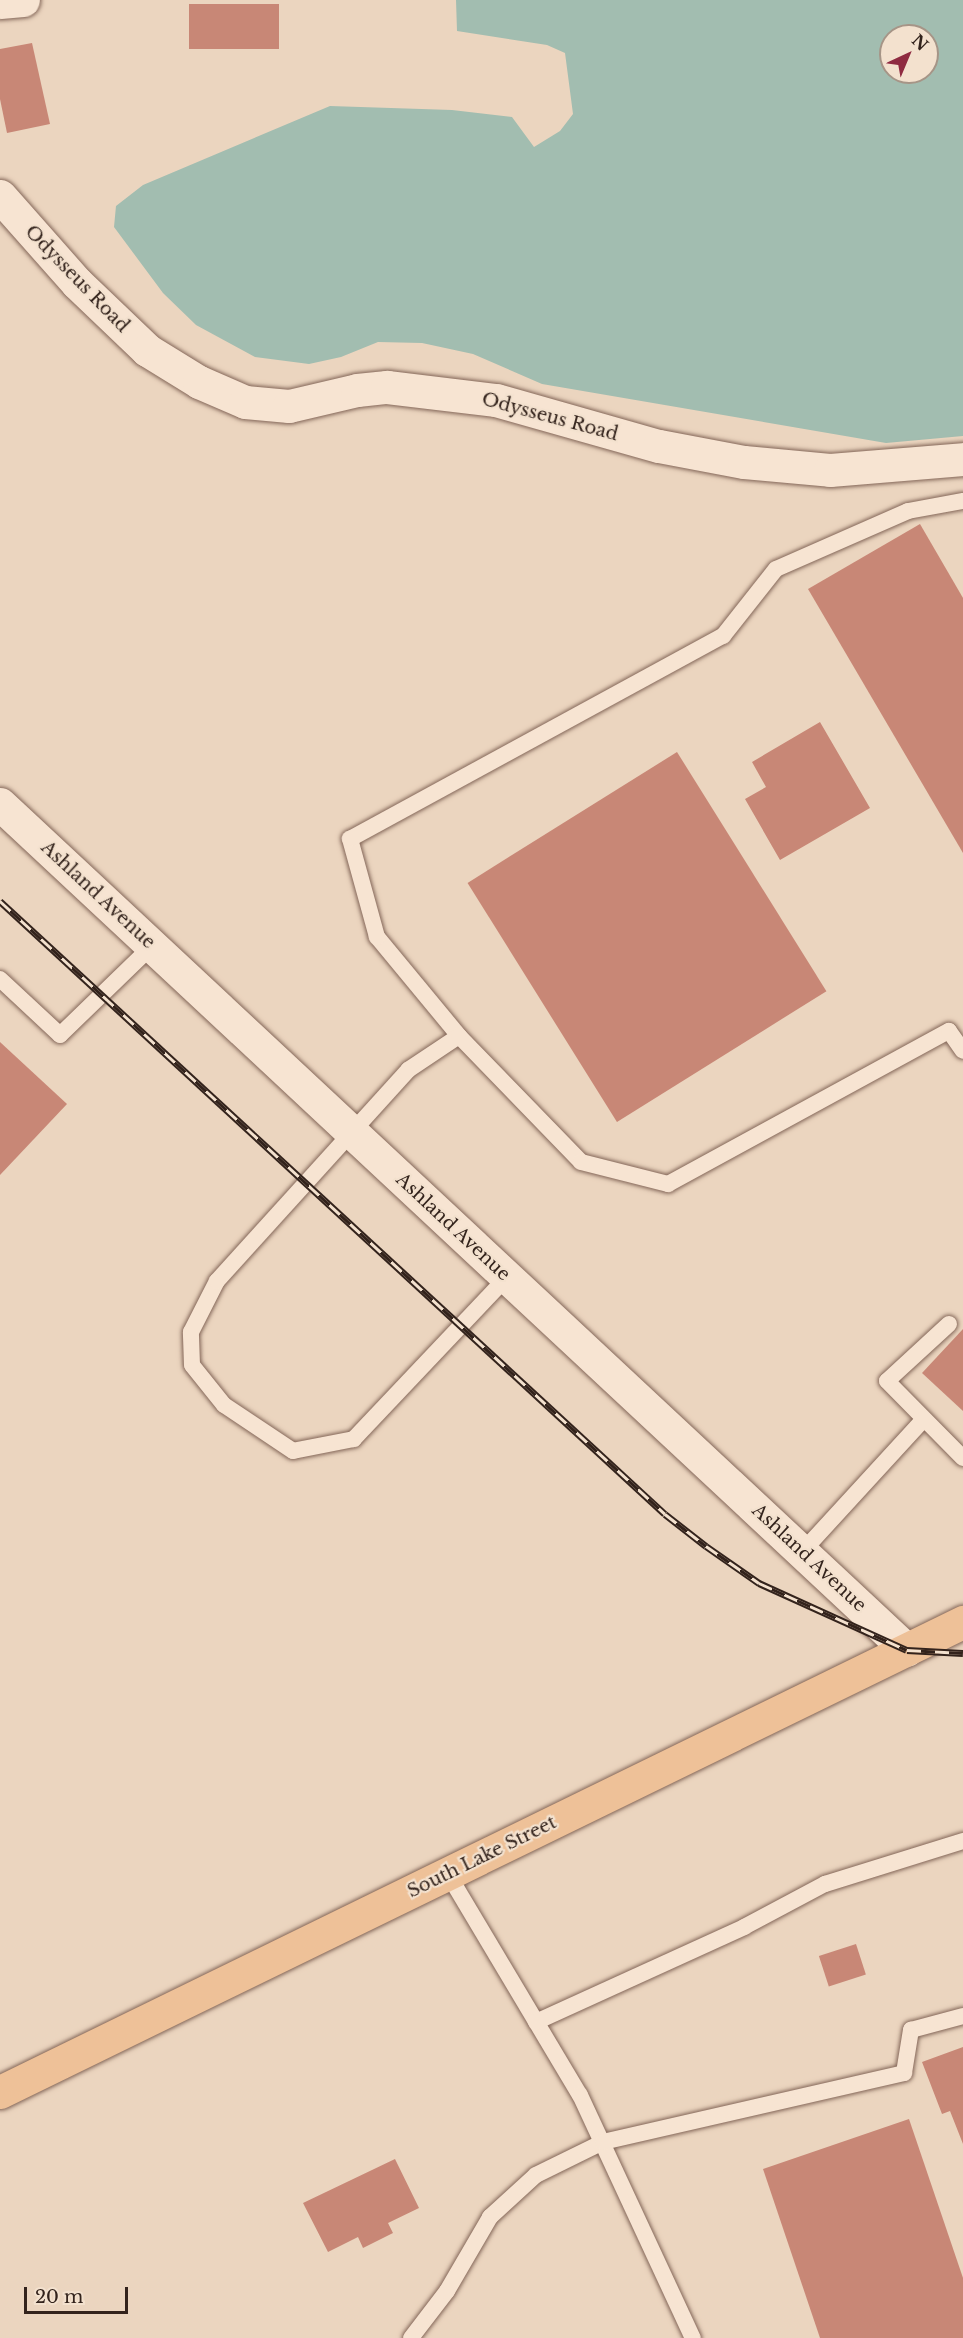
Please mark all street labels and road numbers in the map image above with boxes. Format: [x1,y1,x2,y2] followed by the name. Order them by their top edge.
[21,221,133,337] street label: Odysseus Road
[479,388,621,446] street label: Odysseus Road
[36,836,160,954] street label: Ashland Avenue
[391,1168,515,1286] street label: Ashland Avenue
[747,1499,871,1617] street label: Ashland Avenue
[404,1812,560,1902] street label: South Lake Street

